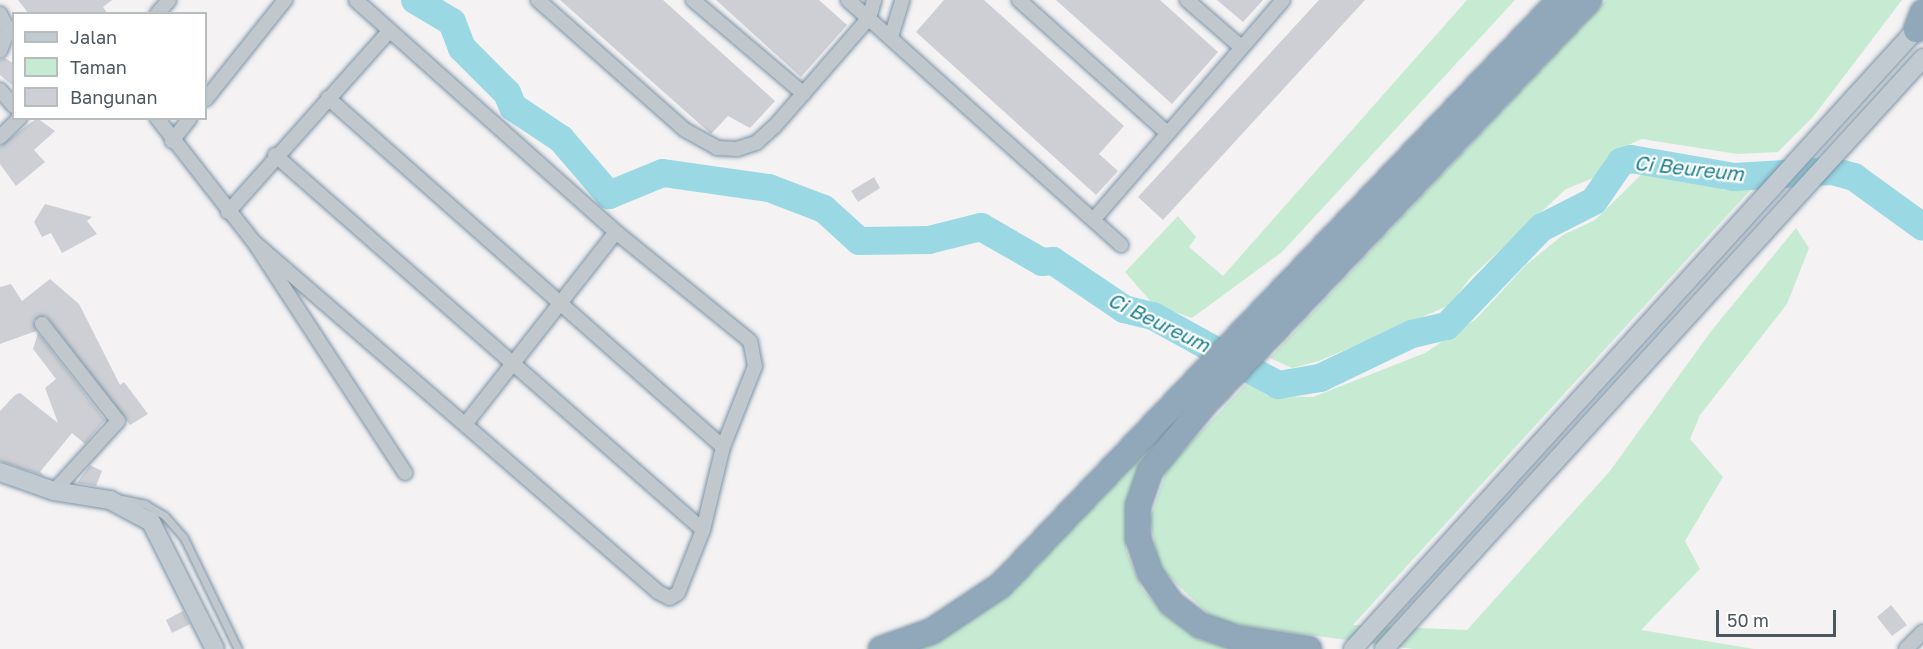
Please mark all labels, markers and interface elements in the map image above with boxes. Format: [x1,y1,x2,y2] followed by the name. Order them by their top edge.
[12,12,207,120] legend
[70,26,117,48] text: Jalan
[70,56,127,78] text: Taman
[70,86,158,108] text: Bangunan
[1633,150,1745,186] water label: Ci Beureum
[1104,287,1214,357] water label: Ci Beureum
[1719,598,1839,636] scale bar
[1727,609,1769,631] text: 50 m

